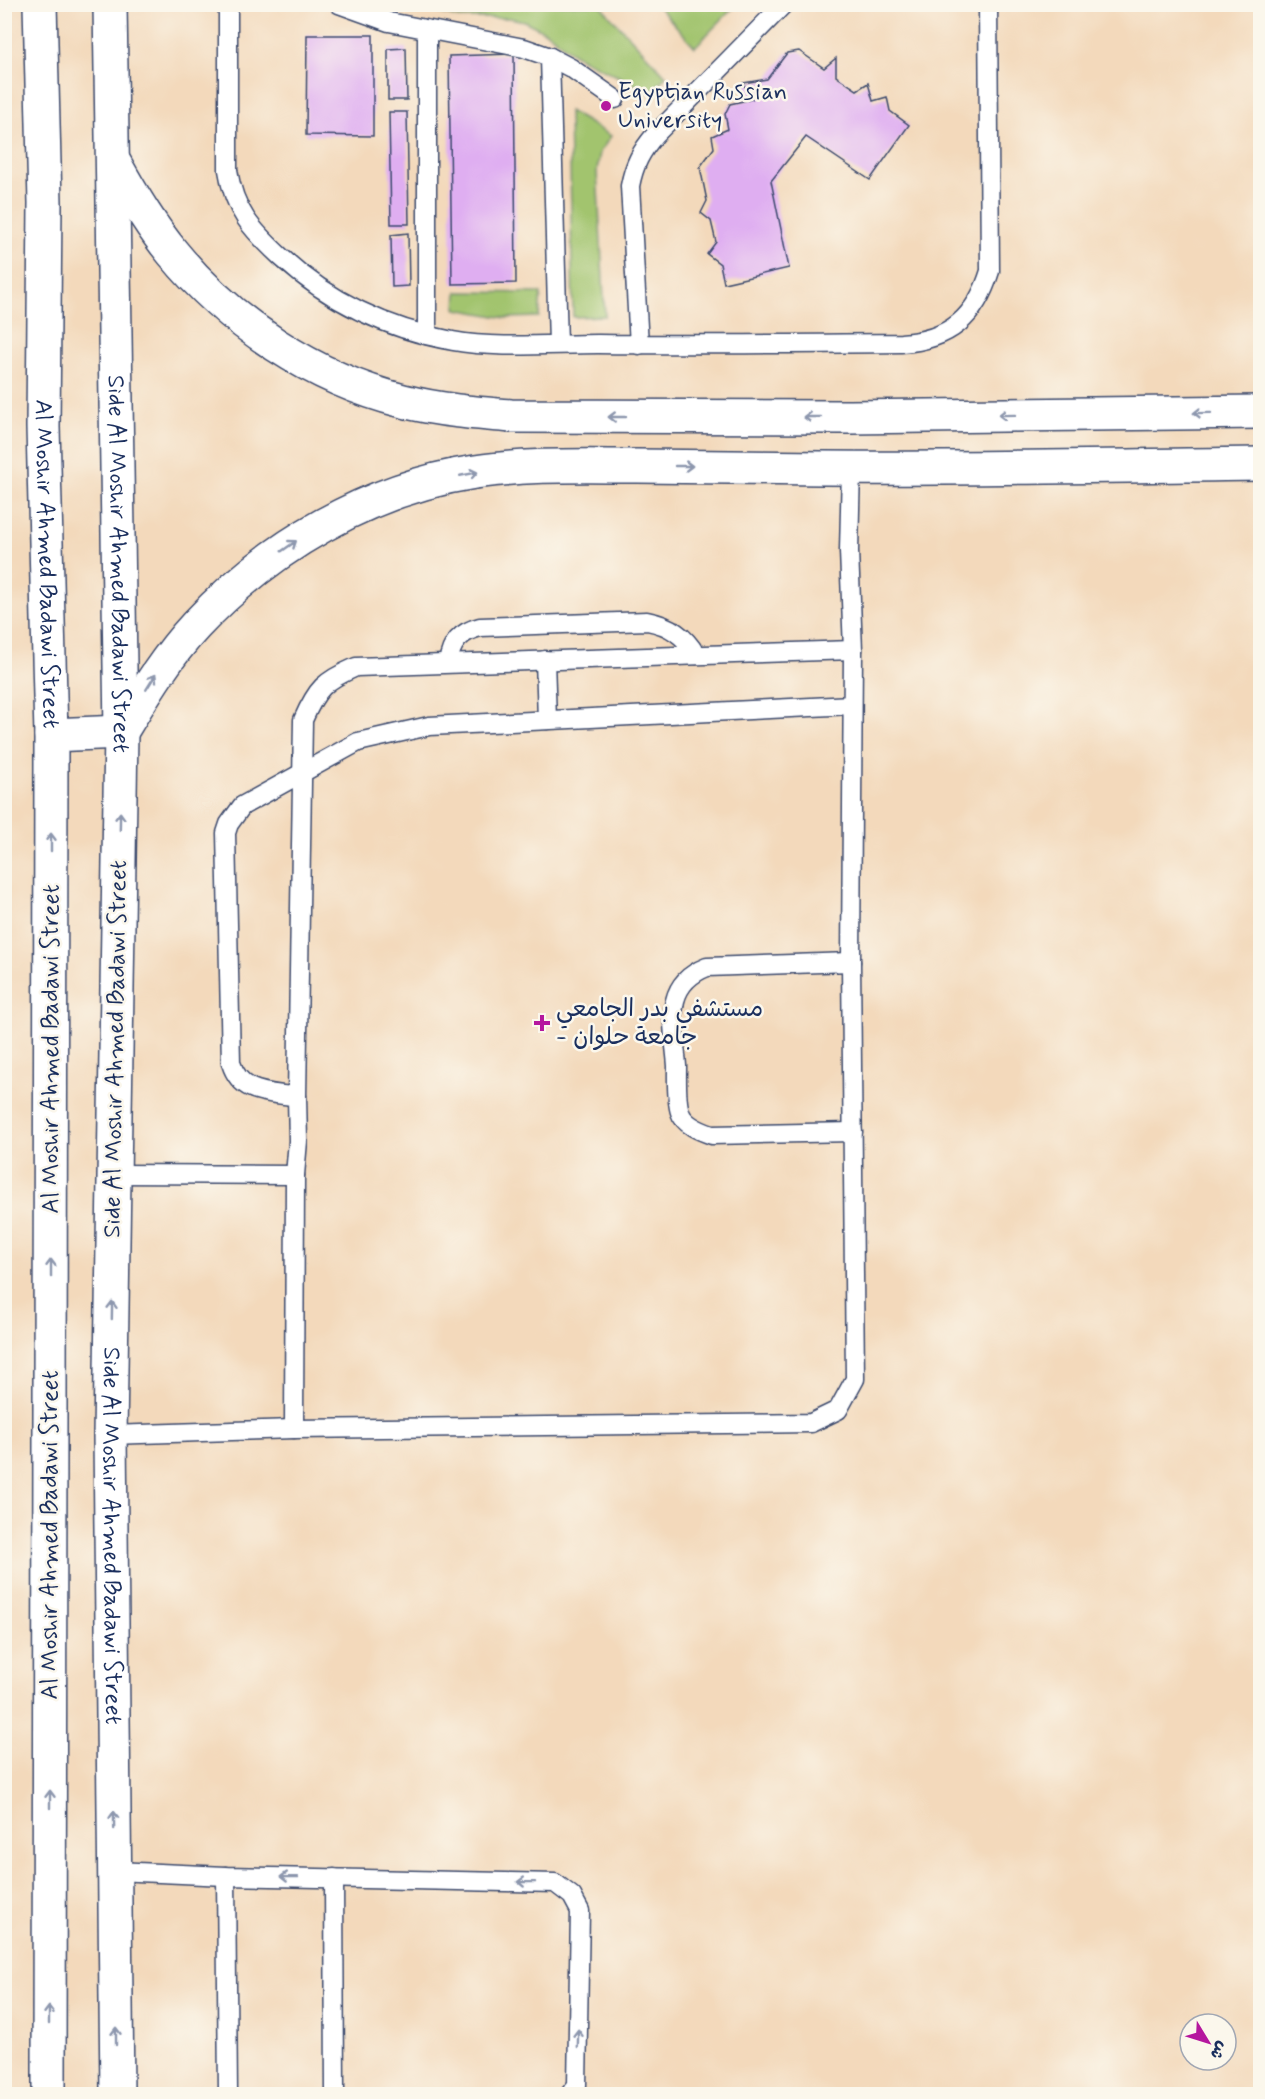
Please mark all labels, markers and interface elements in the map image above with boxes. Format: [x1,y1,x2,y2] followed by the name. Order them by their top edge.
[618,77,787,136] place label: Egyptian Russian University
[599,99,613,113] marker: Egyptian Russian University
[100,375,137,753] street label: Side Al Moshir Ahmed Badawi Street
[27,399,66,729] street label: Al Moshir Ahmed Badawi Street
[1193,407,1213,419] one-way arrow
[998,409,1018,421] one-way arrow
[608,411,628,423] one-way arrow
[803,411,823,423] one-way arrow
[674,461,694,472] one-way arrow
[458,468,478,479] one-way arrow
[280,540,297,552] one-way arrow
[146,674,158,691] one-way arrow
[114,812,126,832] one-way arrow
[45,833,57,853] one-way arrow
[97,860,135,1238] street label: Side Al Moshir Ahmed Badawi Street
[36,884,67,1214] street label: Al Moshir Ahmed Badawi Street
[556,994,763,1053] place label: مستشفي بدر الجامعي - جامعة حلوان
[533,1014,551,1032] marker: مستشفي بدر الجامعي - جامعة حلوان
[45,1259,57,1279] one-way arrow
[106,1301,118,1321] one-way arrow
[94,1347,129,1725] street label: Side Al Moshir Ahmed Badawi Street
[35,1370,66,1700] street label: Al Moshir Ahmed Badawi Street
[44,1790,56,1810] one-way arrow
[108,1811,120,1831] one-way arrow
[279,1871,299,1883] one-way arrow
[516,1876,536,1888] one-way arrow
[43,2006,55,2026] one-way arrow
[1178,2012,1238,2072] north arrow
[110,2027,122,2047] one-way arrow
[572,2029,584,2049] one-way arrow
[1205,2037,1232,2064] text: ش

